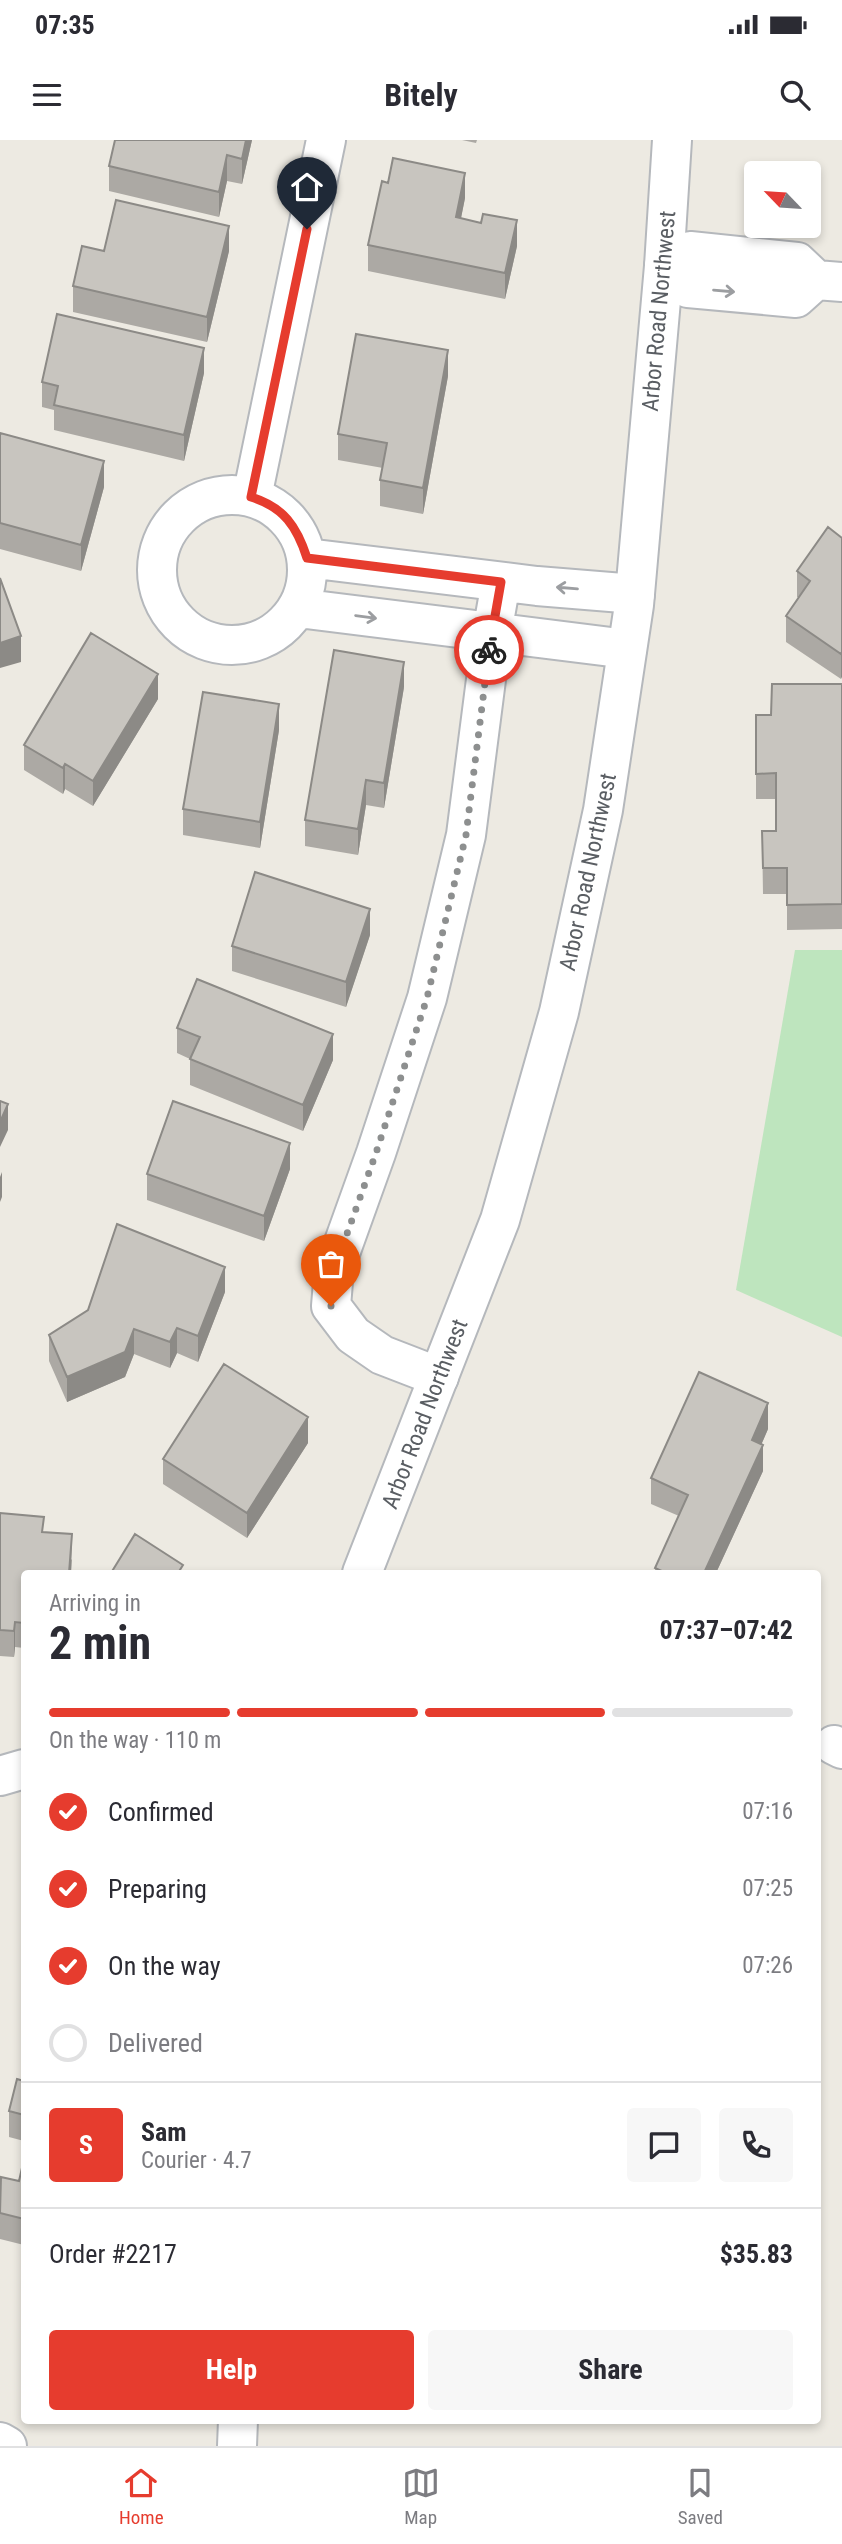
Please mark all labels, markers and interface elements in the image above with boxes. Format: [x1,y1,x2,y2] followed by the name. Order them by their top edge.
[35,10,95,40] text: 07:35
[28,76,66,114] icon: menu
[384,76,458,114] text: Bitely
[776,76,814,114] icon: search
[277,157,337,229] pin
[744,161,821,238] north arrow
[744,161,821,238] map controls
[288,168,326,206] icon: home
[637,210,681,412] street label: Arbor Road Northwest
[712,285,735,298] one-way arrow
[556,581,578,594] one-way arrow
[354,610,376,623] one-way arrow
[454,615,524,685] courier
[470,631,508,669] icon: bike
[554,771,622,973] street label: Arbor Road Northwest
[301,1234,361,1306] pin
[312,1245,350,1283] icon: bag
[376,1315,474,1513] street label: Arbor Road Northwest
[49,1590,141,1617] text: Arriving in
[659,1615,793,1645] text: 07:37–07:42
[49,1616,151,1670] text: 2 min
[49,1727,221,1754] text: On the way · 110 m
[49,1793,87,1831] icon: check
[108,1797,214,1827] text: Confirmed
[742,1798,793,1825] text: 07:16
[49,1870,87,1908] icon: check
[108,1874,207,1904] text: Preparing
[742,1875,793,1902] text: 07:25
[49,1947,87,1985] icon: check
[108,1951,221,1981] text: On the way
[742,1952,793,1979] text: 07:26
[108,2028,203,2058] text: Delivered
[627,2108,701,2182] button: chat
[719,2108,793,2182] button: phone
[141,2117,187,2147] text: Sam
[79,2130,93,2160] text: S
[141,2147,252,2174] text: Courier · 4.7
[49,2239,177,2269] text: Order #2217
[720,2239,793,2269] text: $35.83
[49,2330,414,2410] button: Help
[428,2330,793,2410] button: Share
[119,2464,164,2529] tab: Home
[402,2464,440,2529] tab: Map
[678,2464,723,2529] tab: Saved

